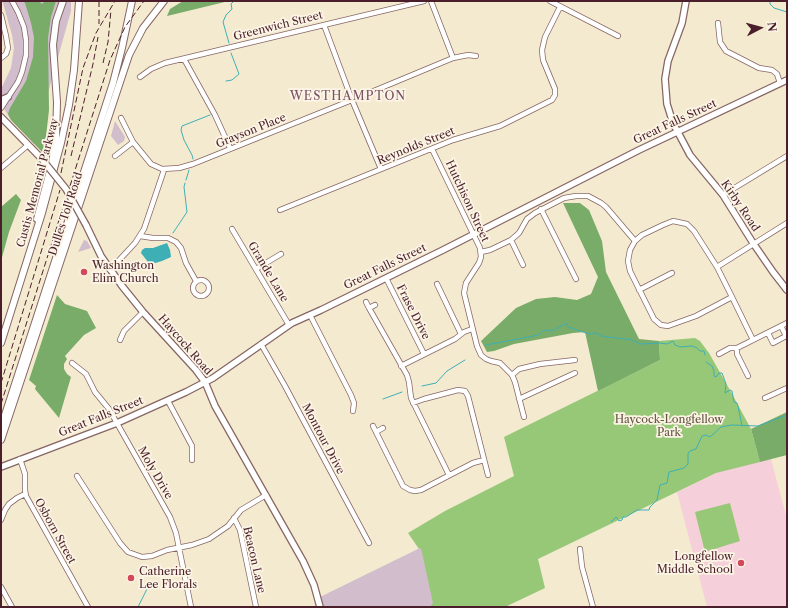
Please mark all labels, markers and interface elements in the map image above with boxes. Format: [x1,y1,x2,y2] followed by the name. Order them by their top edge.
[740,8,780,48] north arrow
[232,9,324,43] street label: Greenwich Street
[764,21,779,32] text: N
[290,90,406,104] district label: WESTHAMPTON
[631,97,719,147] street label: Great Falls Street
[214,111,288,151] street label: Grayson Place
[14,117,62,249] street label: Custis Memorial Parkway
[375,124,457,168] street label: Reynolds Street
[442,158,492,244] street label: Hutchison Street
[46,171,86,257] street label: Dulles Toll Road
[718,178,762,234] street label: Kirby Road
[245,239,291,305] street label: Grande Lane
[342,241,428,293] street label: Great Falls Street
[92,259,159,285] place label: Washington Elim Church
[79,267,89,277] marker: Washington Elim Church
[394,282,432,342] street label: Frase Drive
[155,312,215,378] street label: Haycock Road
[57,394,145,440] street label: Great Falls Street
[299,401,347,477] street label: Montour Drive
[615,413,723,439] park label: Haycock-Longfellow Park
[135,444,175,502] street label: Moly Drive
[32,496,78,566] street label: Osborn Street
[240,525,268,595] street label: Beacon Lane
[657,550,733,576] place label: Longfellow Middle School
[736,558,746,568] marker: Longfellow Middle School
[139,565,197,591] place label: Catherine Lee Florals
[126,573,136,583] marker: Catherine Lee Florals

